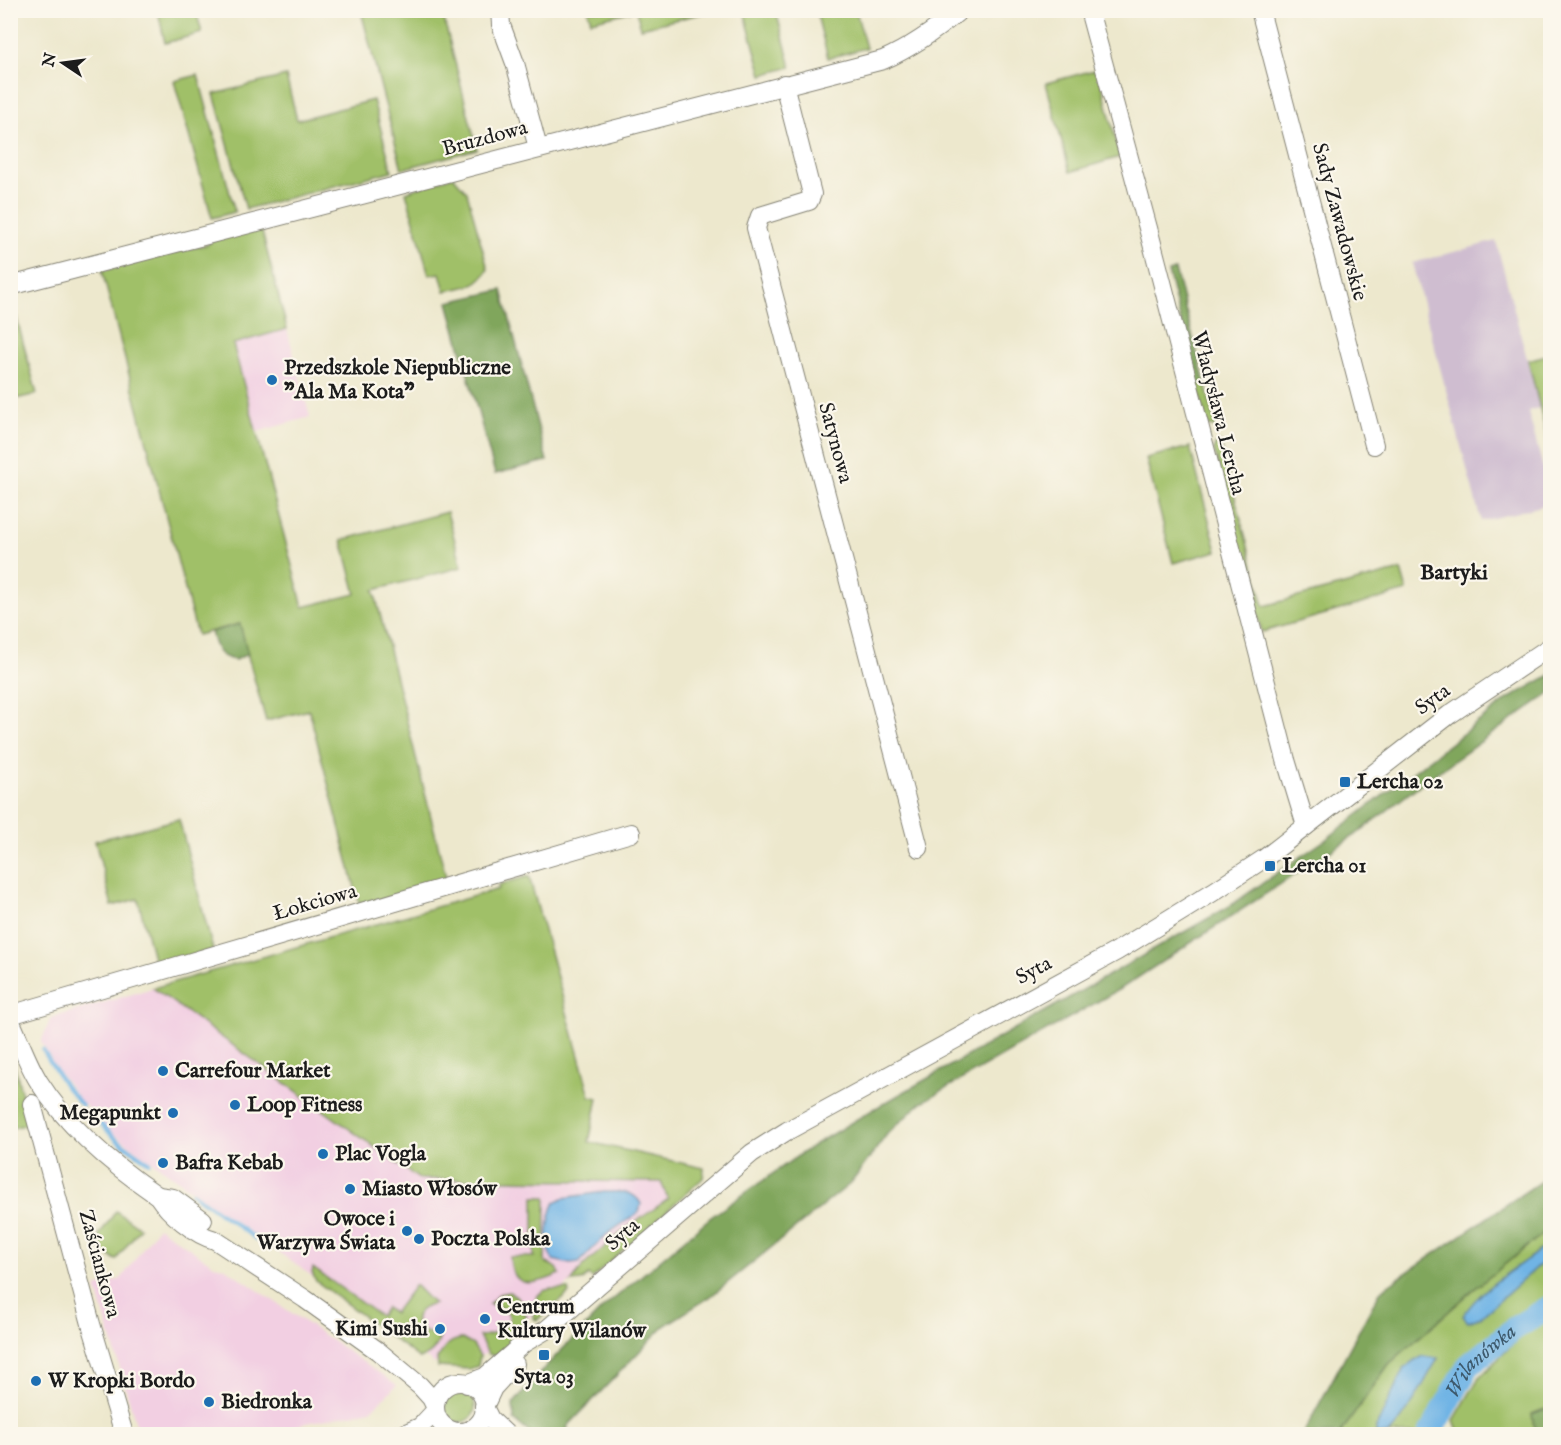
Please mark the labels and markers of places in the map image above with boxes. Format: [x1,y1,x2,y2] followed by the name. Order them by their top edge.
[284,355,511,406] place label: Przedszkole Niepubliczne "Ala Ma Kota"
[265,373,279,387] marker: Przedszkole Niepubliczne "Ala Ma Kota"
[1357,769,1444,796] place label: Lercha 02
[1338,775,1352,789] marker: Lercha 02
[1282,853,1366,880] place label: Lercha 01
[1263,859,1277,873] marker: Lercha 01
[175,1058,331,1085] place label: Carrefour Market
[156,1064,170,1078] marker: Carrefour Market
[247,1092,362,1119] place label: Loop Fitness
[228,1098,242,1112] marker: Loop Fitness
[60,1100,162,1127] place label: Megapunkt
[166,1106,180,1120] marker: Megapunkt
[335,1141,427,1168] place label: Plac Vogla
[316,1147,330,1161] marker: Plac Vogla
[175,1150,283,1177] place label: Bafra Kebab
[156,1156,170,1170] marker: Bafra Kebab
[362,1176,498,1203] place label: Miasto Włosów
[343,1182,357,1196] marker: Miasto Włosów
[256,1206,396,1257] place label: Owoce i Warzywa Świata
[400,1224,414,1238] marker: Owoce i Warzywa Świata
[431,1226,551,1253] place label: Poczta Polska
[412,1232,426,1246] marker: Poczta Polska
[497,1294,647,1345] place label: Centrum Kultury Wilanów
[478,1312,492,1326] marker: Centrum Kultury Wilanów
[335,1316,428,1343] place label: Kimi Sushi
[433,1322,447,1336] marker: Kimi Sushi
[537,1348,551,1362] marker: Syta 03
[514,1364,574,1391] place label: Syta 03
[47,1368,196,1395] place label: W Kropki Bordo
[29,1374,43,1388] marker: W Kropki Bordo
[221,1389,313,1416] place label: Biedronka
[202,1395,216,1409] marker: Biedronka

